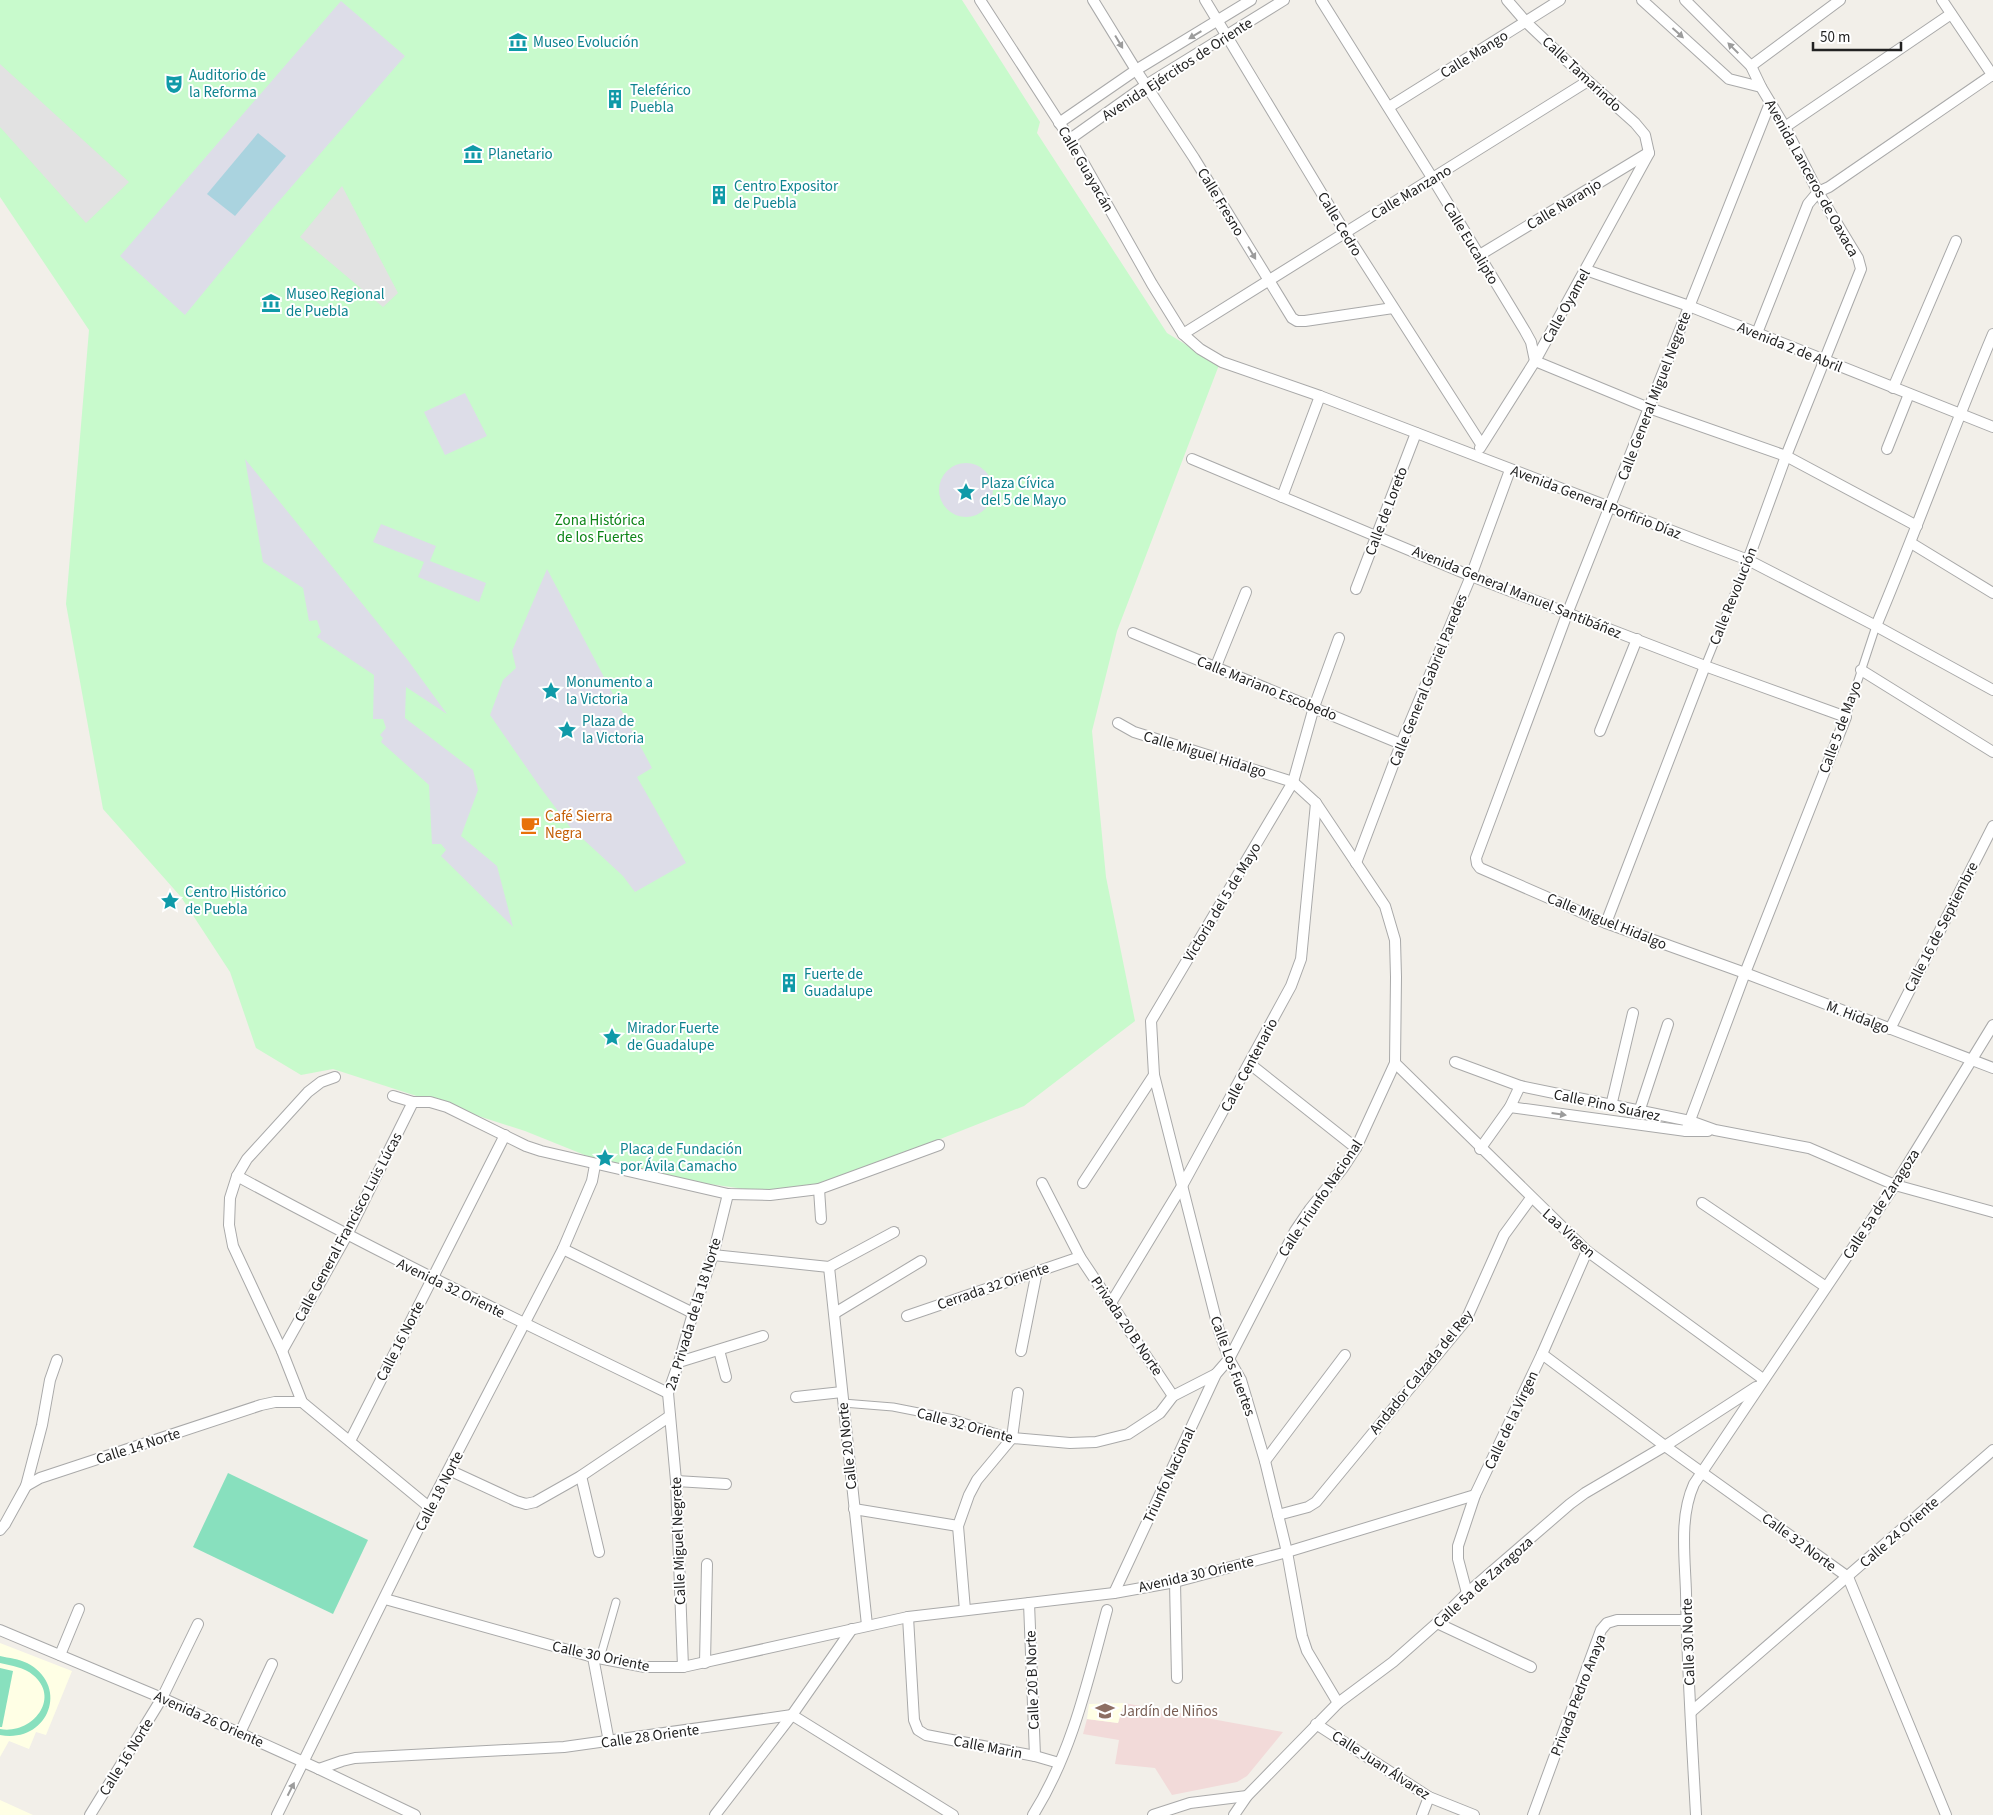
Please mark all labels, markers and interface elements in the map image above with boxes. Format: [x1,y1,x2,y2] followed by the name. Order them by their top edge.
[1098,13,1257,126] street label: Avenida Ejércitos de Oriente
[1813,20,1900,52] scale bar
[1436,25,1512,84] street label: Calle Mango
[1672,27,1685,38] one-way arrow
[1820,27,1850,48] text: 50 m
[1188,30,1201,39] one-way arrow
[507,31,529,53] museum icon: Museo Evolución
[533,32,639,53] place label: Museo Evolución
[1537,32,1626,117] street label: Calle Tamarindo
[1114,35,1123,48] one-way arrow
[1727,42,1739,54] one-way arrow
[189,65,266,103] place label: Auditorio de la Reforma
[163,73,185,95] theatre icon: Auditorio de la Reforma
[630,80,691,118] place label: Teleférico Puebla
[604,88,626,110] building icon: Teleférico Puebla
[1759,96,1864,261] street label: Avenida Lanceros de Oaxaca
[1052,122,1119,216] street label: Calle Guayacán
[462,143,484,165] museum icon: Planetario
[488,144,553,165] place label: Planetario
[1367,160,1456,225] street label: Calle Manzano
[1192,164,1249,240] street label: Calle Fresno
[1523,174,1606,235] street label: Calle Naranjo
[734,176,839,214] place label: Centro Expositor de Puebla
[708,184,730,206] building icon: Centro Expositor de Puebla
[1312,188,1367,260] street label: Calle Cedro
[1438,198,1504,289] street label: Calle Eucalipto
[1247,247,1256,260] one-way arrow
[1537,265,1596,347] street label: Calle Oyamel
[286,284,385,322] place label: Museo Regional de Puebla
[260,292,282,314] museum icon: Museo Regional de Puebla
[1612,309,1696,484] street label: Calle General Miguel Negrete
[1734,317,1846,378] street label: Avenida 2 de Abril
[1507,460,1684,545] street label: Avenida General Porfirio Díaz
[1360,464,1413,559] street label: Calle de Loreto
[981,473,1066,511] place label: Plaza Cívica del 5 de Mayo
[955,481,977,503] place icon: Plaza Cívica del 5 de Mayo
[555,510,645,548] park label: Zona Histórica de los Fuertes
[1409,541,1625,644] street label: Avenida General Manuel Santibáñez
[1704,544,1763,648] street label: Calle Revolución
[1384,591,1473,769] street label: Calle General Gabriel Paredes
[1194,651,1340,726] street label: Calle Mariano Escobedo
[566,672,653,710] place label: Monumento a la Victoria
[1814,678,1867,776] street label: Calle 5 de Mayo
[540,680,562,702] place icon: Monumento a la Victoria
[582,711,644,749] place label: Plaza de la Victoria
[556,719,578,741] place icon: Plaza de la Victoria
[1141,726,1269,783] street label: Calle Miguel Hidalgo
[545,806,613,844] place label: Café Sierra Negra
[519,814,541,836] cafe icon: Café Sierra Negra
[1178,839,1266,966] street label: Victoria del 5 de Mayo
[1899,858,1983,996] street label: Calle 16 de Septiembre
[185,882,286,920] place label: Centro Histórico de Puebla
[1544,888,1670,955] street label: Calle Miguel Hidalgo
[159,890,181,912] place icon: Centro Histórico de Puebla
[804,964,873,1002] place label: Fuerte de Guadalupe
[778,972,800,994] building icon: Fuerte de Guadalupe
[1823,996,1893,1039] street label: M. Hidalgo
[1216,1015,1283,1116] street label: Calle Centenario
[627,1018,719,1056] place label: Mirador Fuerte de Guadalupe
[601,1026,623,1048] place icon: Mirador Fuerte de Guadalupe
[1552,1084,1662,1127] street label: Calle Pino Suárez
[1551,1110,1567,1118] one-way arrow
[289,1129,408,1326] street label: Calle General Francisco Luis Lúcas
[1273,1135,1368,1261] street label: Calle Triunfo Nacional
[620,1139,742,1177] place label: Placa de Fundación por Ávila Camacho
[1838,1145,1925,1264] street label: Calle 5a de Zaragoza
[594,1147,616,1169] place icon: Placa de Fundación por Ávila Camacho
[1538,1204,1600,1263] street label: Laa Virgen
[660,1235,727,1393] street label: 2a. Privada de la 18 Norte
[393,1253,508,1324] street label: Avenida 32 Oriente
[934,1257,1052,1315] street label: Cerrada 32 Oriente
[1086,1272,1168,1380] street label: Privada 20 B Norte
[371,1297,430,1385] street label: Calle 16 Norte
[1365,1306,1478,1439] street label: Andador Calzada del Rey
[1205,1313,1260,1419] street label: Calle Los Fuertes
[1479,1367,1544,1473] street label: Calle de la Virgen
[832,1401,863,1491] street label: Calle 20 Norte
[914,1403,1015,1448] street label: Calle 32 Oriente
[93,1423,183,1470] street label: Calle 14 Norte
[1138,1424,1201,1527] street label: Triunfo Nacional
[410,1447,469,1535] street label: Calle 18 Norte
[666,1477,691,1605] street label: Calle Miguel Negrete
[1855,1492,1944,1573] street label: Calle 24 Oriente
[1757,1508,1840,1577] street label: Calle 32 Norte
[1429,1532,1538,1633] street label: Calle 5a de Zaragoza
[1136,1551,1256,1598] street label: Avenida 30 Oriente
[1676,1598,1701,1686] street label: Calle 30 Norte
[1020,1630,1045,1730] street label: Calle 20 B Norte
[1546,1631,1611,1759] street label: Privada Pedro Anaya
[550,1636,651,1677] street label: Calle 30 Oriente
[151,1686,267,1753] street label: Avenida 26 Oriente
[1094,1700,1116,1722] school or university icon: Jardín de Niños
[1120,1701,1218,1722] place label: Jardín de Niños
[94,1715,159,1800] street label: Calle 16 Norte
[600,1719,701,1754] street label: Calle 28 Oriente
[1327,1726,1434,1805] street label: Calle Juan Álvarez
[952,1731,1024,1764] street label: Calle Marin
[287,1782,295,1796] one-way arrow

